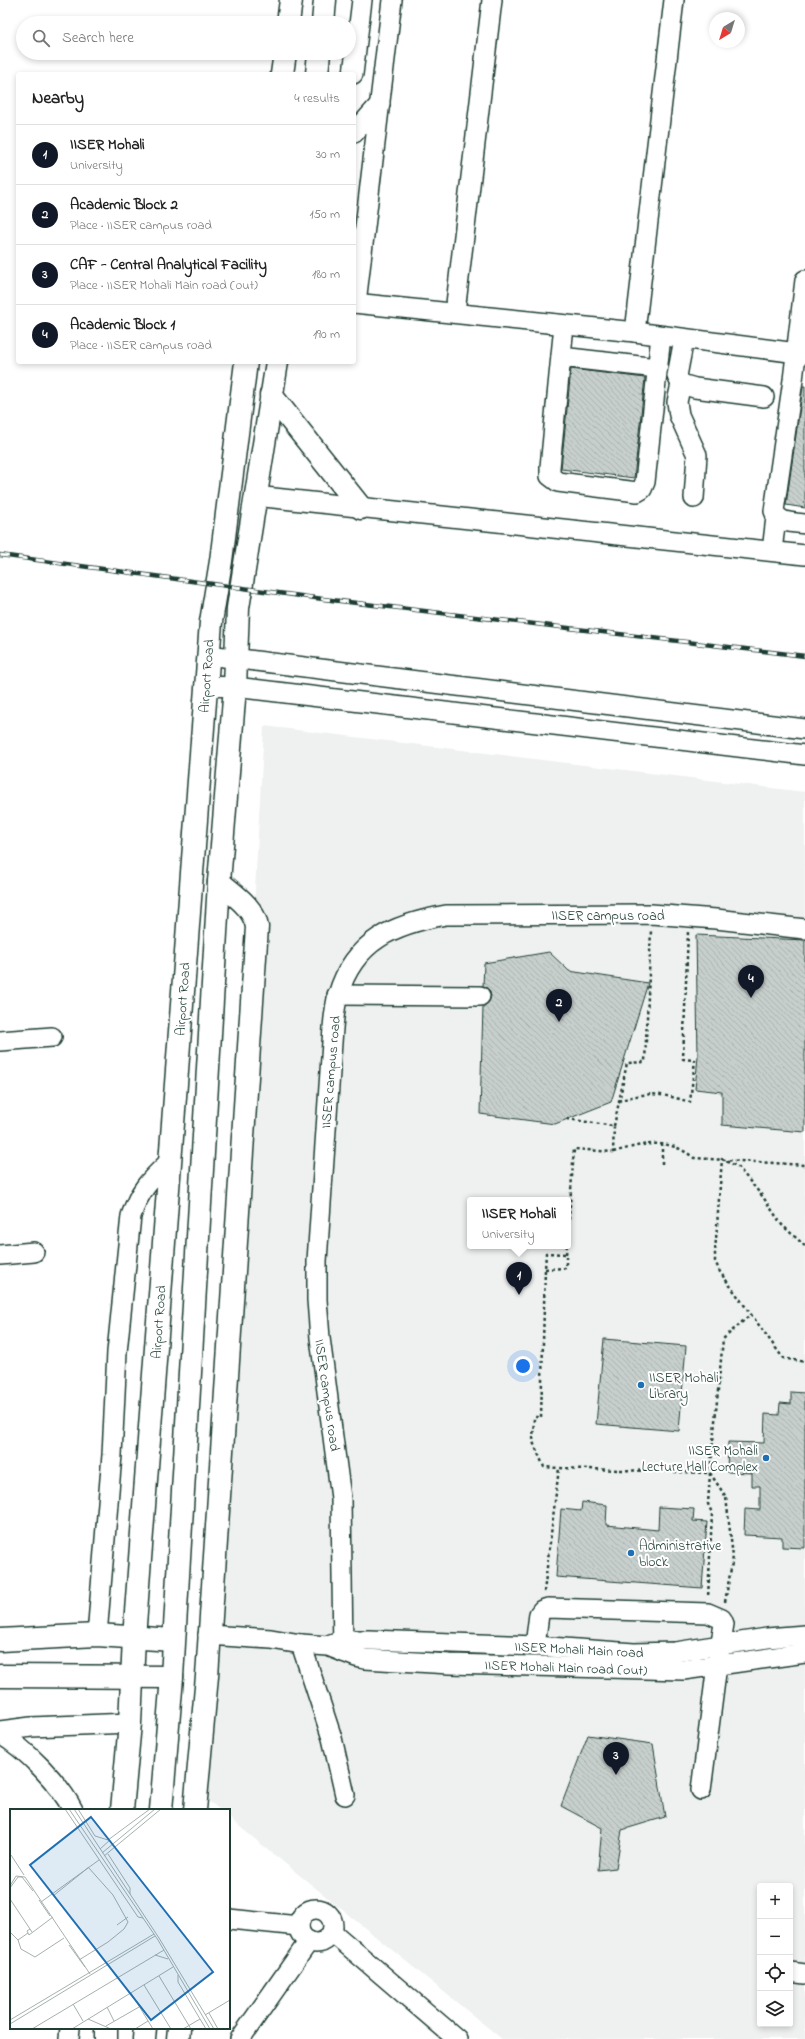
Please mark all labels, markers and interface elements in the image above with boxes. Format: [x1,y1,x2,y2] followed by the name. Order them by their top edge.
[709,12,745,48] north arrow
[16,16,356,60] search box
[30,27,52,49] icon: search
[62,27,134,49] text: Search here
[32,86,84,111] text: Nearby
[294,89,340,108] text: 4 results
[70,134,145,156] text: IISER Mohali
[43,145,47,164] text: 1
[316,145,340,164] text: 30 m
[70,156,123,175] text: University
[70,194,178,216] text: Academic Block 2
[42,205,48,224] text: 2
[309,205,340,224] text: 150 m
[70,216,212,235] text: Place · IISER campus road
[70,254,267,276] text: CAF - Central Analytical Facility
[42,265,48,284] text: 3
[312,265,340,284] text: 180 m
[70,276,258,295] text: Place · IISER Mohali Main road (out)
[70,314,175,336] text: Academic Block 1
[42,325,48,344] text: 4
[313,325,340,344] text: 190 m
[70,336,212,355] text: Place · IISER campus road
[194,639,221,713] street label: Airport Road
[551,906,665,927] street label: IISER campus road
[170,962,197,1036] street label: Airport Road
[738,965,764,998] pin: 4
[546,989,572,1022] pin: 2
[316,1015,347,1129] street label: IISER campus road
[467,1197,571,1249] popup
[482,1203,556,1225] text: IISER Mohali
[482,1225,534,1244] text: University
[506,1262,532,1295] pin: 1
[146,1285,173,1359] street label: Airport Road
[308,1338,345,1453] street label: IISER campus road
[513,1356,533,1376] your location
[649,1368,719,1406] place label: IISER Mohali Library
[636,1380,646,1390] marker: IISER Mohali Library
[642,1441,758,1478] place label: IISER Mohali Lecture Hall Complex
[761,1453,771,1463] marker: IISER Mohali Lecture Hall Complex
[639,1536,722,1573] place label: Administrative block
[626,1548,636,1558] marker: Administrative block
[514,1637,644,1664] street label: IISER Mohali Main road
[484,1655,648,1682] street label: IISER Mohali Main road (out)
[603,1742,629,1775] pin: 3
[10,1809,230,2029] inset map
[757,1883,793,2027] map controls
[757,1883,793,1919] button: +
[757,1919,793,1955] button: −
[757,1955,793,1991] button: locate
[757,1991,793,2027] button: layers

